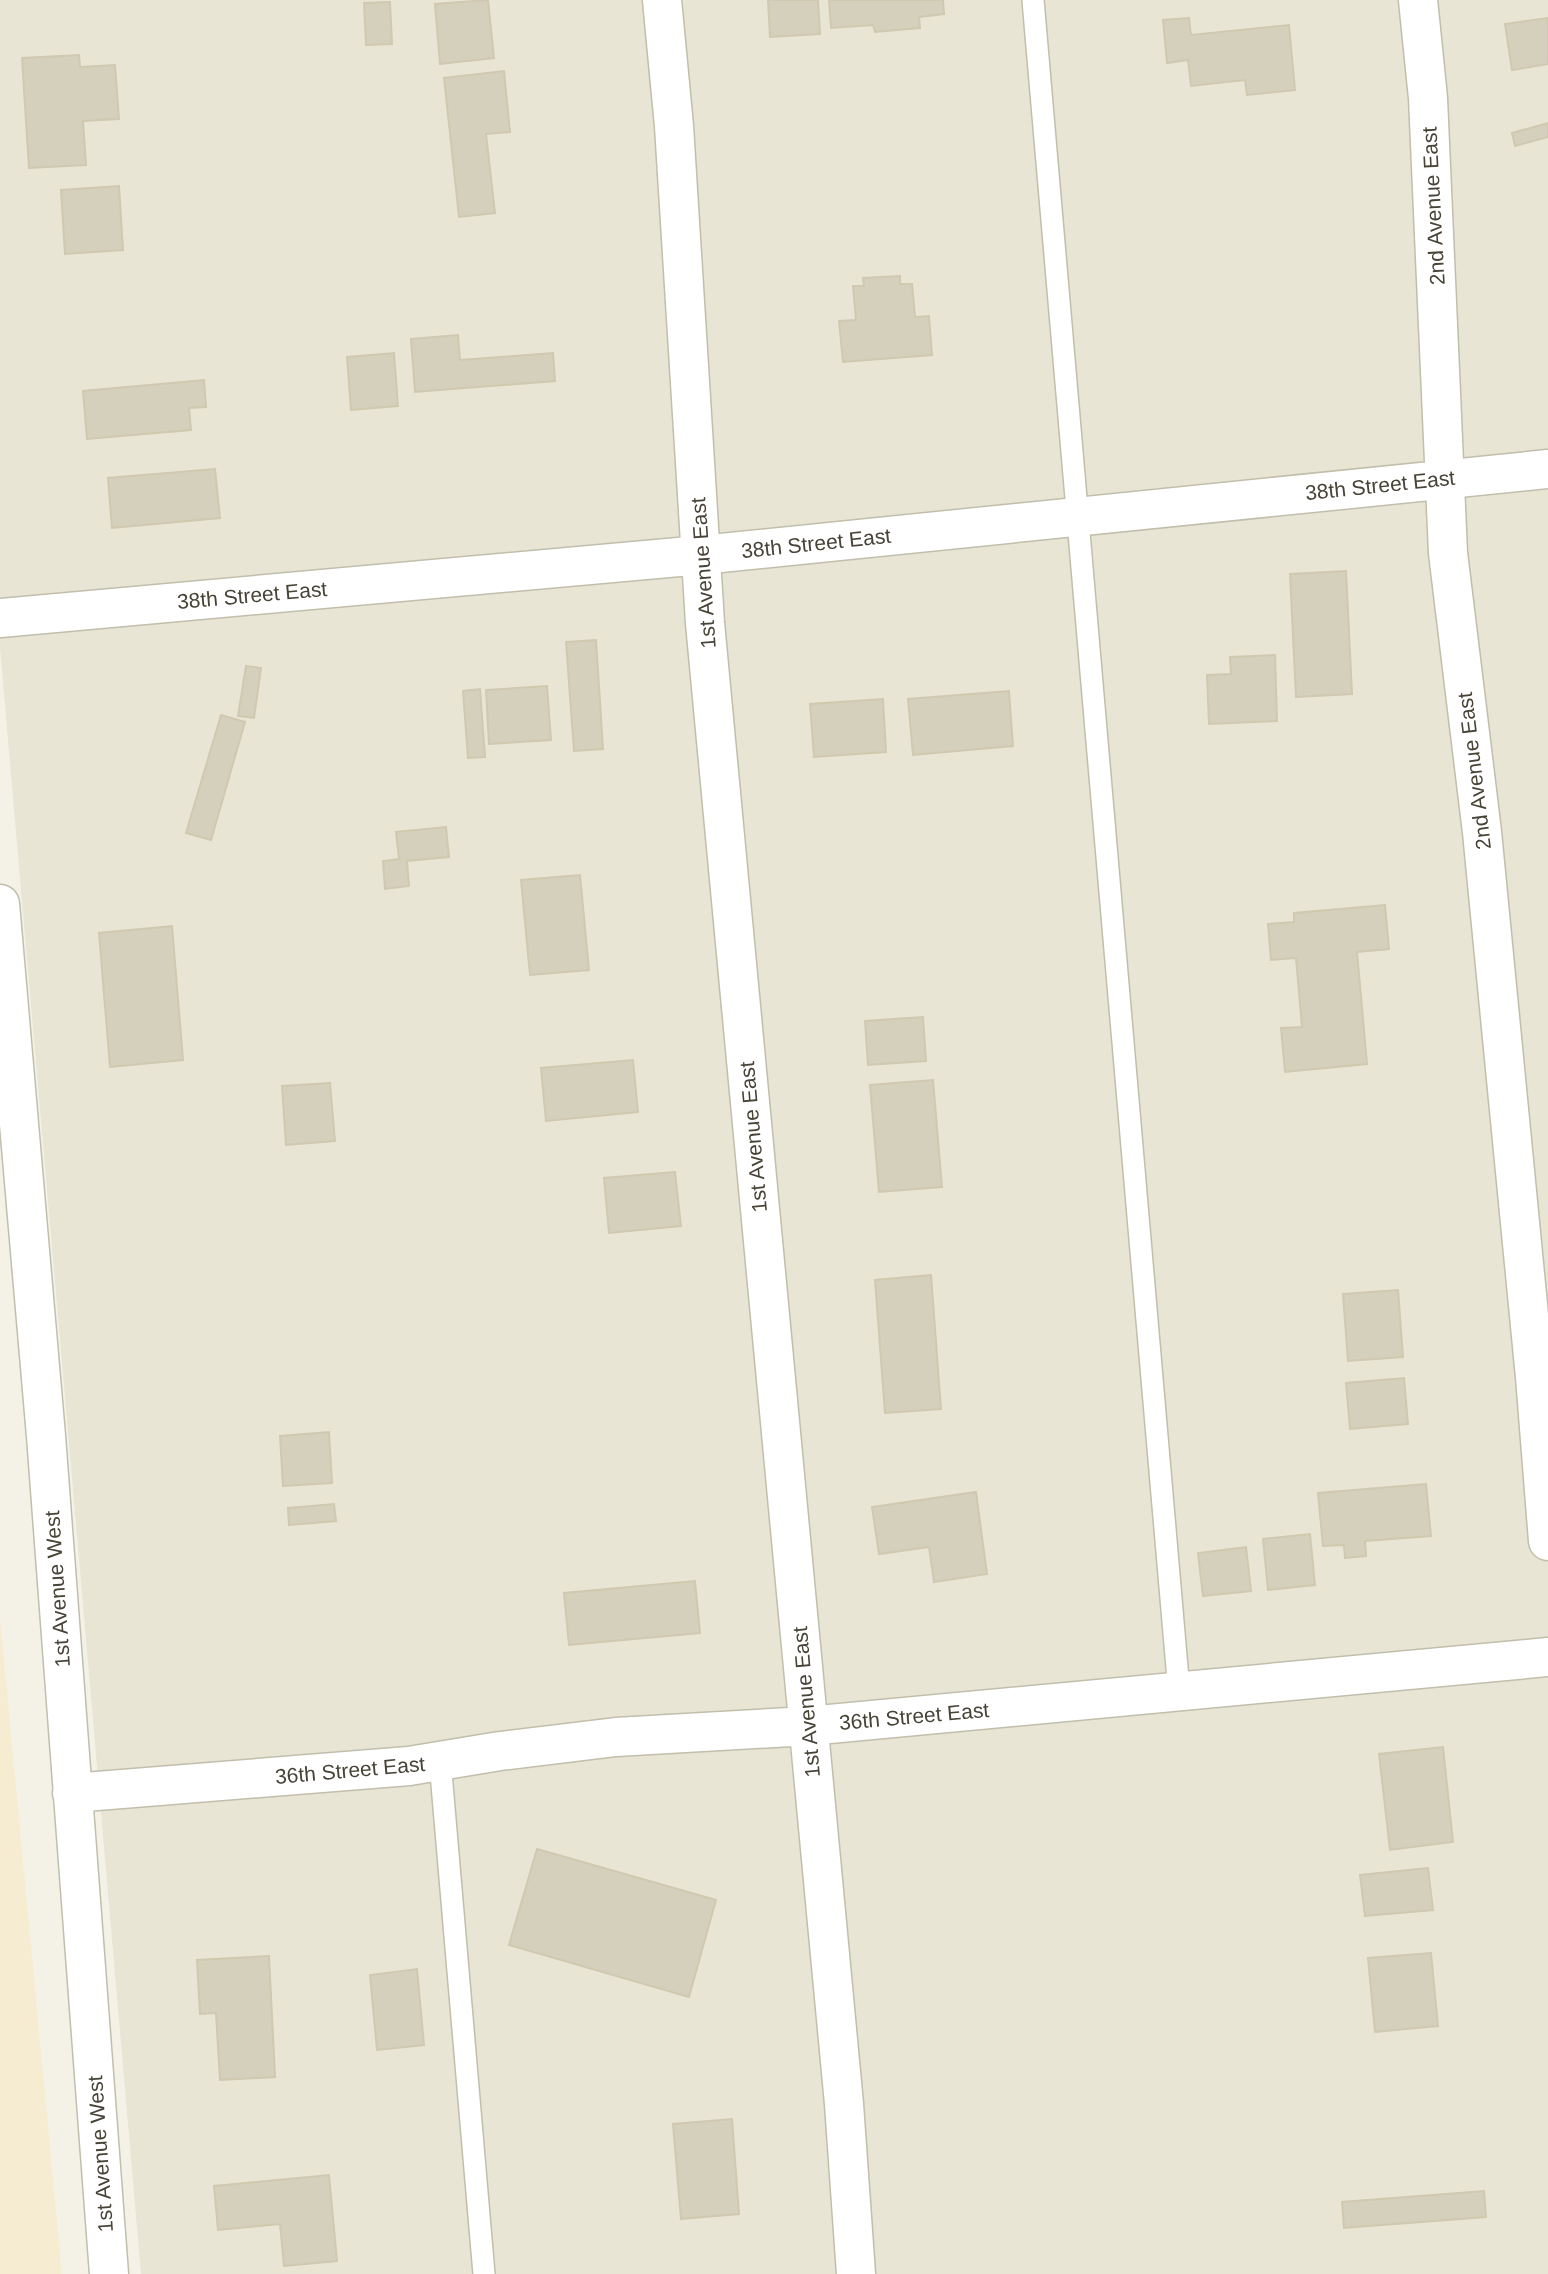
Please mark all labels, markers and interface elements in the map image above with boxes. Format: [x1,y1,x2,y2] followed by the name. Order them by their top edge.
[1417,126,1449,286] street label: 2nd Avenue East
[1304,466,1456,504] street label: 38th Street East
[686,497,720,649] street label: 1st Avenue East
[740,524,892,562] street label: 38th Street East
[176,577,328,613] street label: 38th Street East
[1453,691,1495,851] street label: 2nd Avenue East
[735,1060,771,1213] street label: 1st Avenue East
[40,1510,74,1668] street label: 1st Avenue West
[788,1625,824,1778] street label: 1st Avenue East
[838,1698,990,1734] street label: 36th Street East
[274,1752,426,1788] street label: 36th Street East
[83,2075,117,2233] street label: 1st Avenue West

